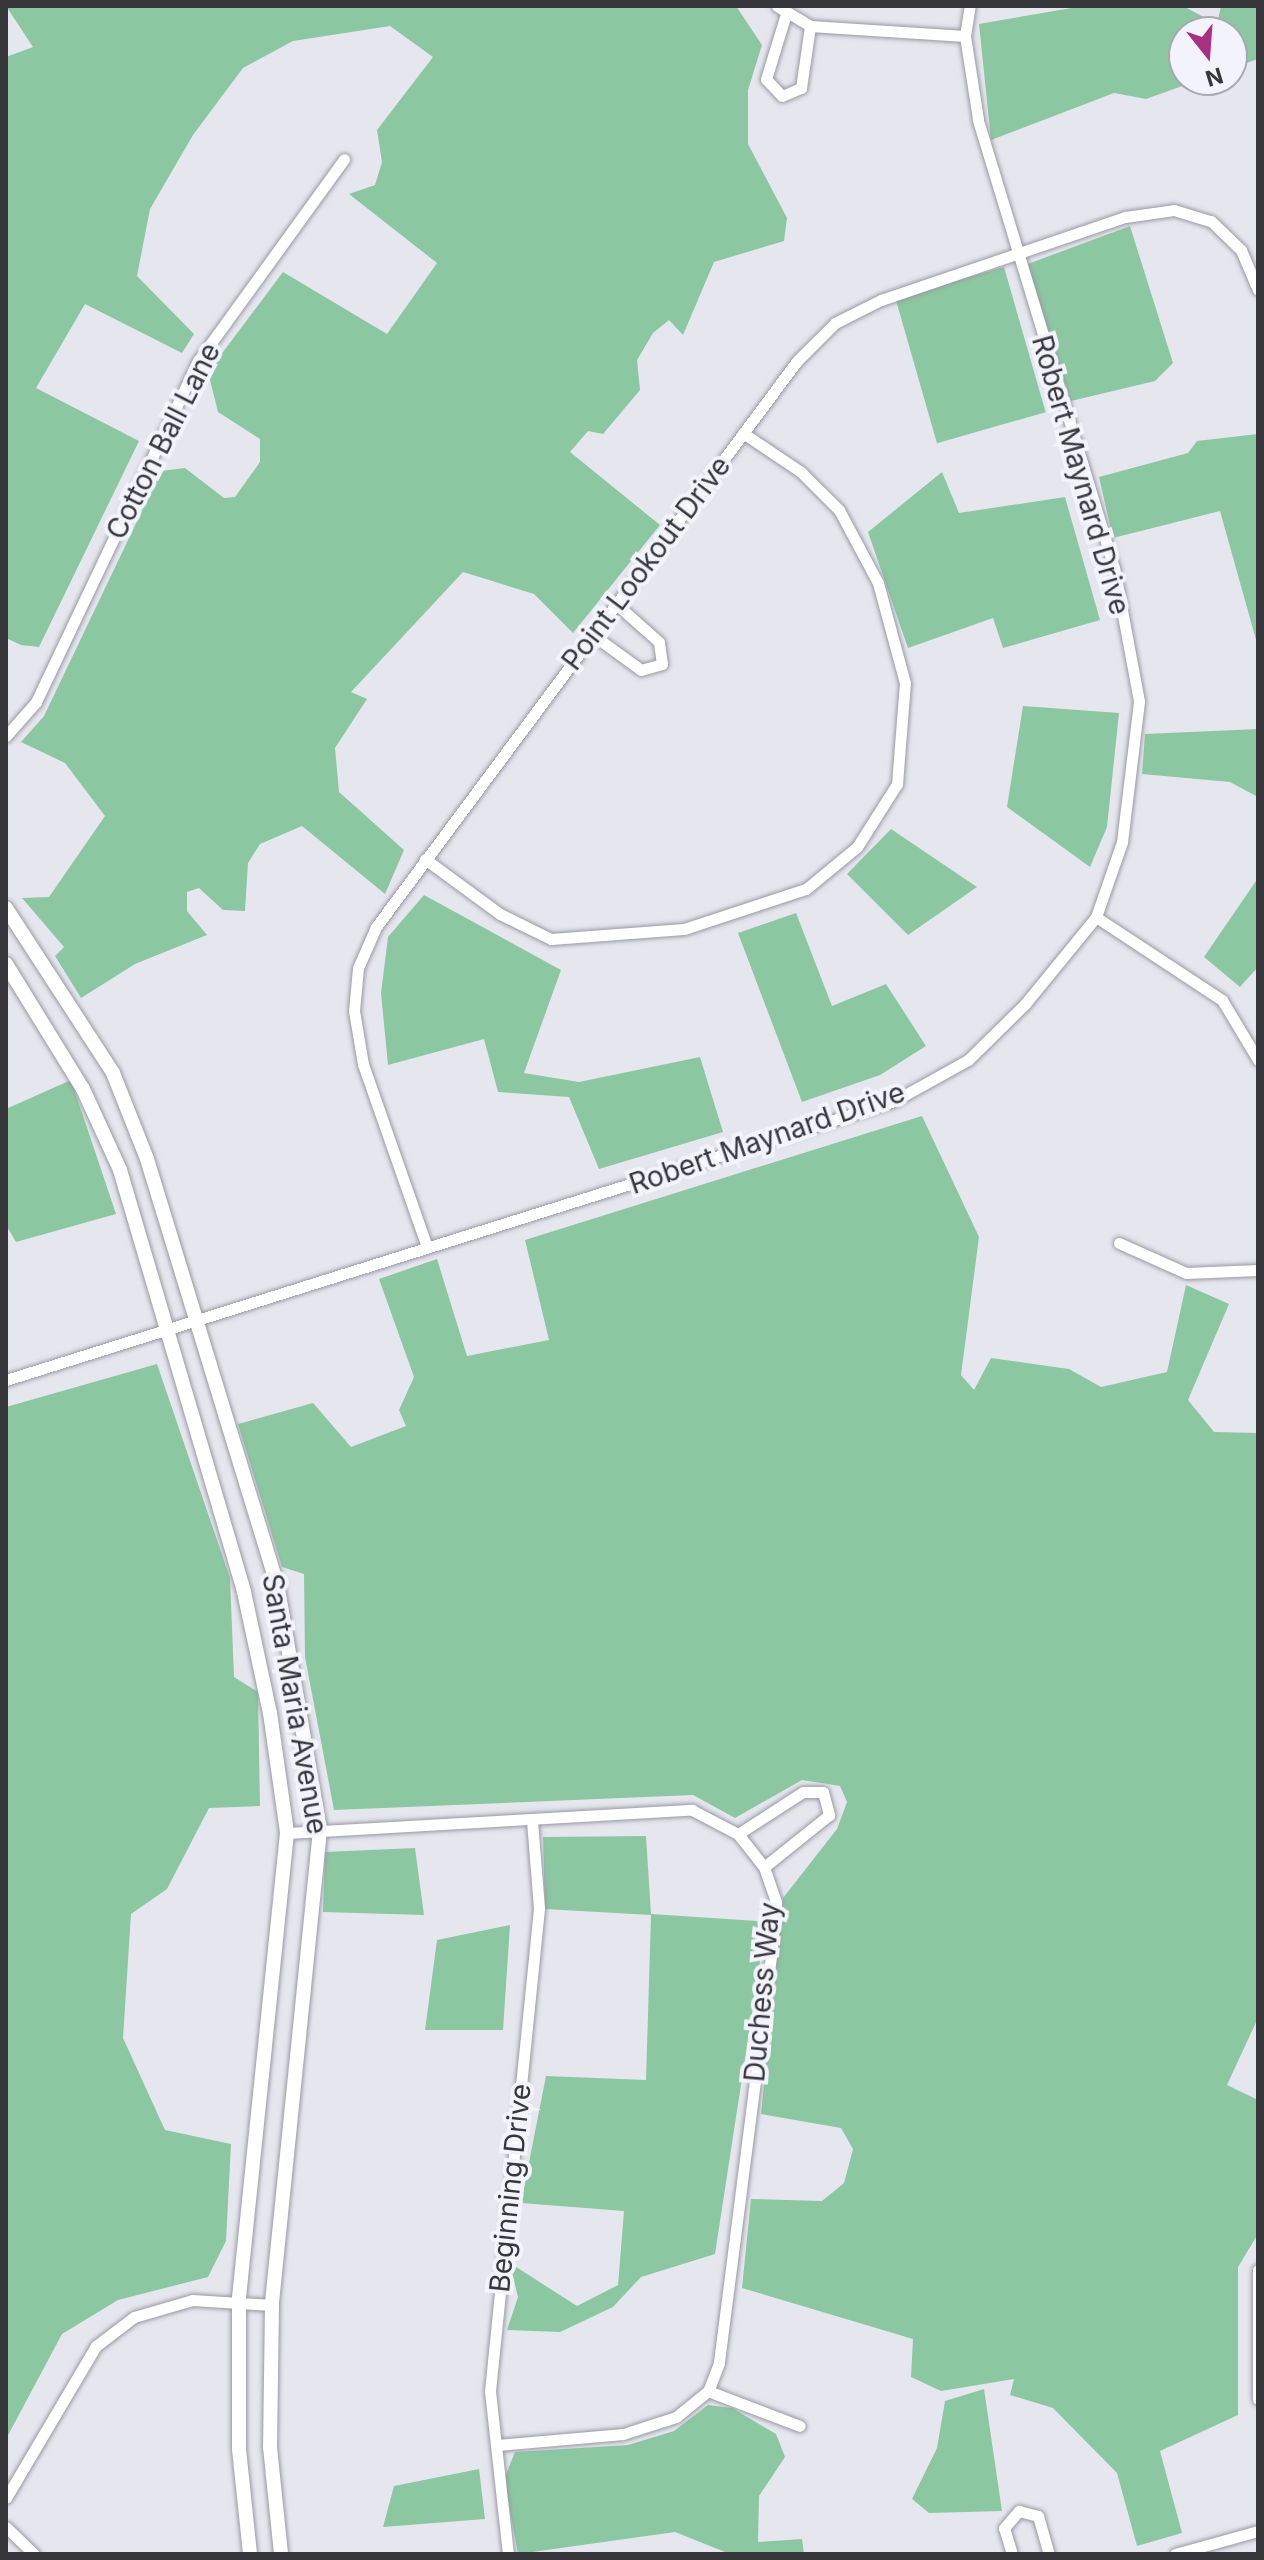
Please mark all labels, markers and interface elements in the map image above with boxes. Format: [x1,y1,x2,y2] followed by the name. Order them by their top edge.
[1168,16,1248,96] north arrow
[1203,62,1226,92] text: N
[1025,331,1137,619] street label: Robert Maynard Drive
[99,337,227,545] street label: Cotton Ball Lane
[555,450,737,676] street label: Point Lookout Drive
[625,1075,909,1201] street label: Robert Maynard Drive
[256,1571,334,1837] street label: Santa Maria Avenue
[737,1901,787,2083] street label: Duchess Way
[482,2082,538,2294] street label: Beginning Drive

